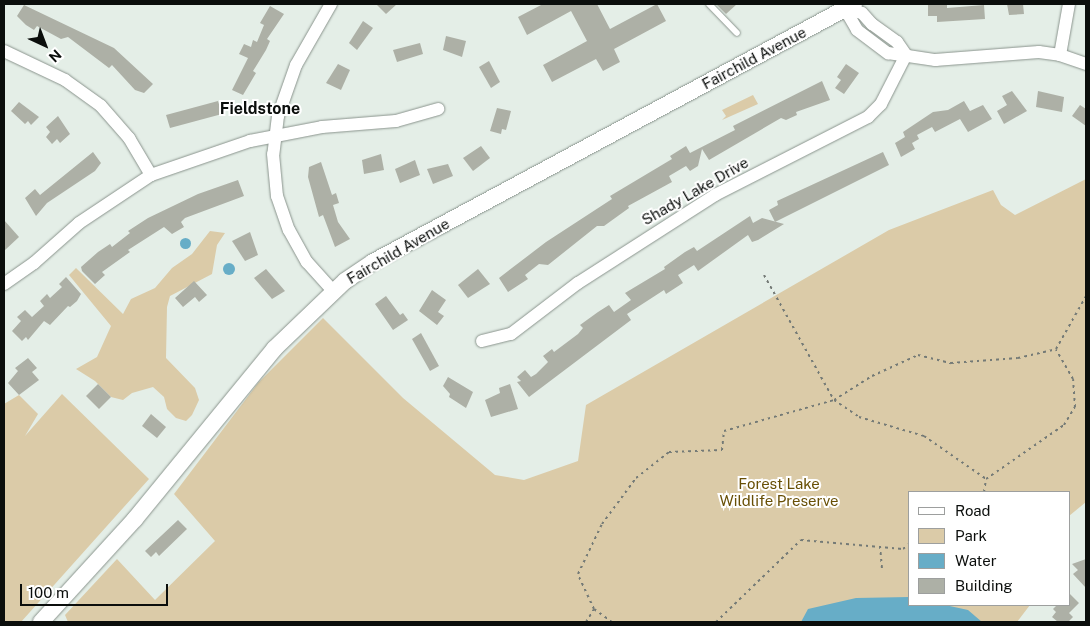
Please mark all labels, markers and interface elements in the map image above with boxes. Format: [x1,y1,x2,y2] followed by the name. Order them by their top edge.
[20,20,70,70] north arrow
[699,23,809,93] street label: Fairchild Avenue
[46,46,65,66] text: N
[220,99,300,119] district label: Fieldstone
[638,153,752,229] street label: Shady Lake Drive
[344,214,452,288] street label: Fairchild Avenue
[719,474,839,509] park label: Forest Lake Wildlife Preserve
[908,491,1070,606] legend
[955,502,991,519] text: Road
[955,527,987,544] text: Park
[955,552,997,569] text: Water
[22,574,170,606] scale bar
[955,577,1013,594] text: Building
[28,584,69,601] text: 100 m

